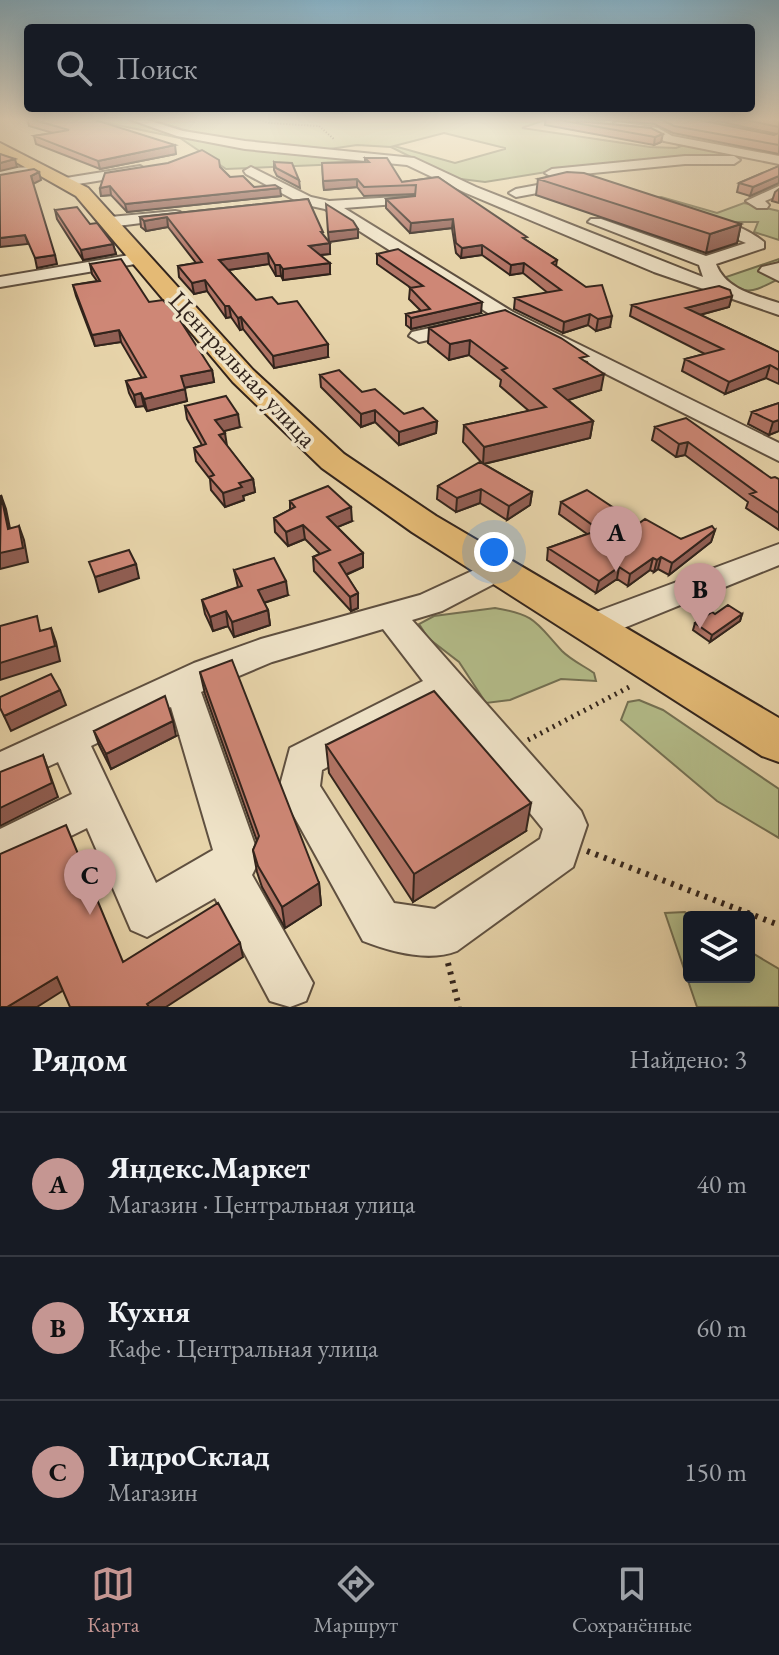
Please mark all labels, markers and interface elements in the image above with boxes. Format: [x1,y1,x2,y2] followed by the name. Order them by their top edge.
[24,24,755,112] search box
[52,46,96,90] icon: search
[116,49,198,88] text: Поиск
[162,284,325,455] street label: Центральная улица
[590,506,642,572] pin: A
[474,532,514,572] your location
[674,563,726,629] pin: B
[64,849,116,915] pin: C
[683,911,755,983] map controls
[683,911,755,983] button: layers
[32,1037,127,1081] text: Рядом
[629,1042,747,1076] text: Найдено: 3
[108,1148,310,1187] text: Яндекс.Маркет
[49,1167,67,1201] text: A
[697,1167,747,1201] text: 40 m
[108,1187,415,1221] text: Магазин · Центральная улица
[108,1292,190,1331] text: Кухня
[50,1311,66,1345] text: B
[697,1311,747,1345] text: 60 m
[108,1331,378,1365] text: Кафе · Центральная улица
[108,1436,270,1475] text: ГидроСклад
[49,1455,67,1489] text: C
[684,1455,747,1489] text: 150 m
[108,1475,198,1509] text: Магазин
[87,1562,140,1639] tab: Карта
[314,1562,398,1639] tab: Маршрут
[572,1562,692,1639] tab: Сохранённые

